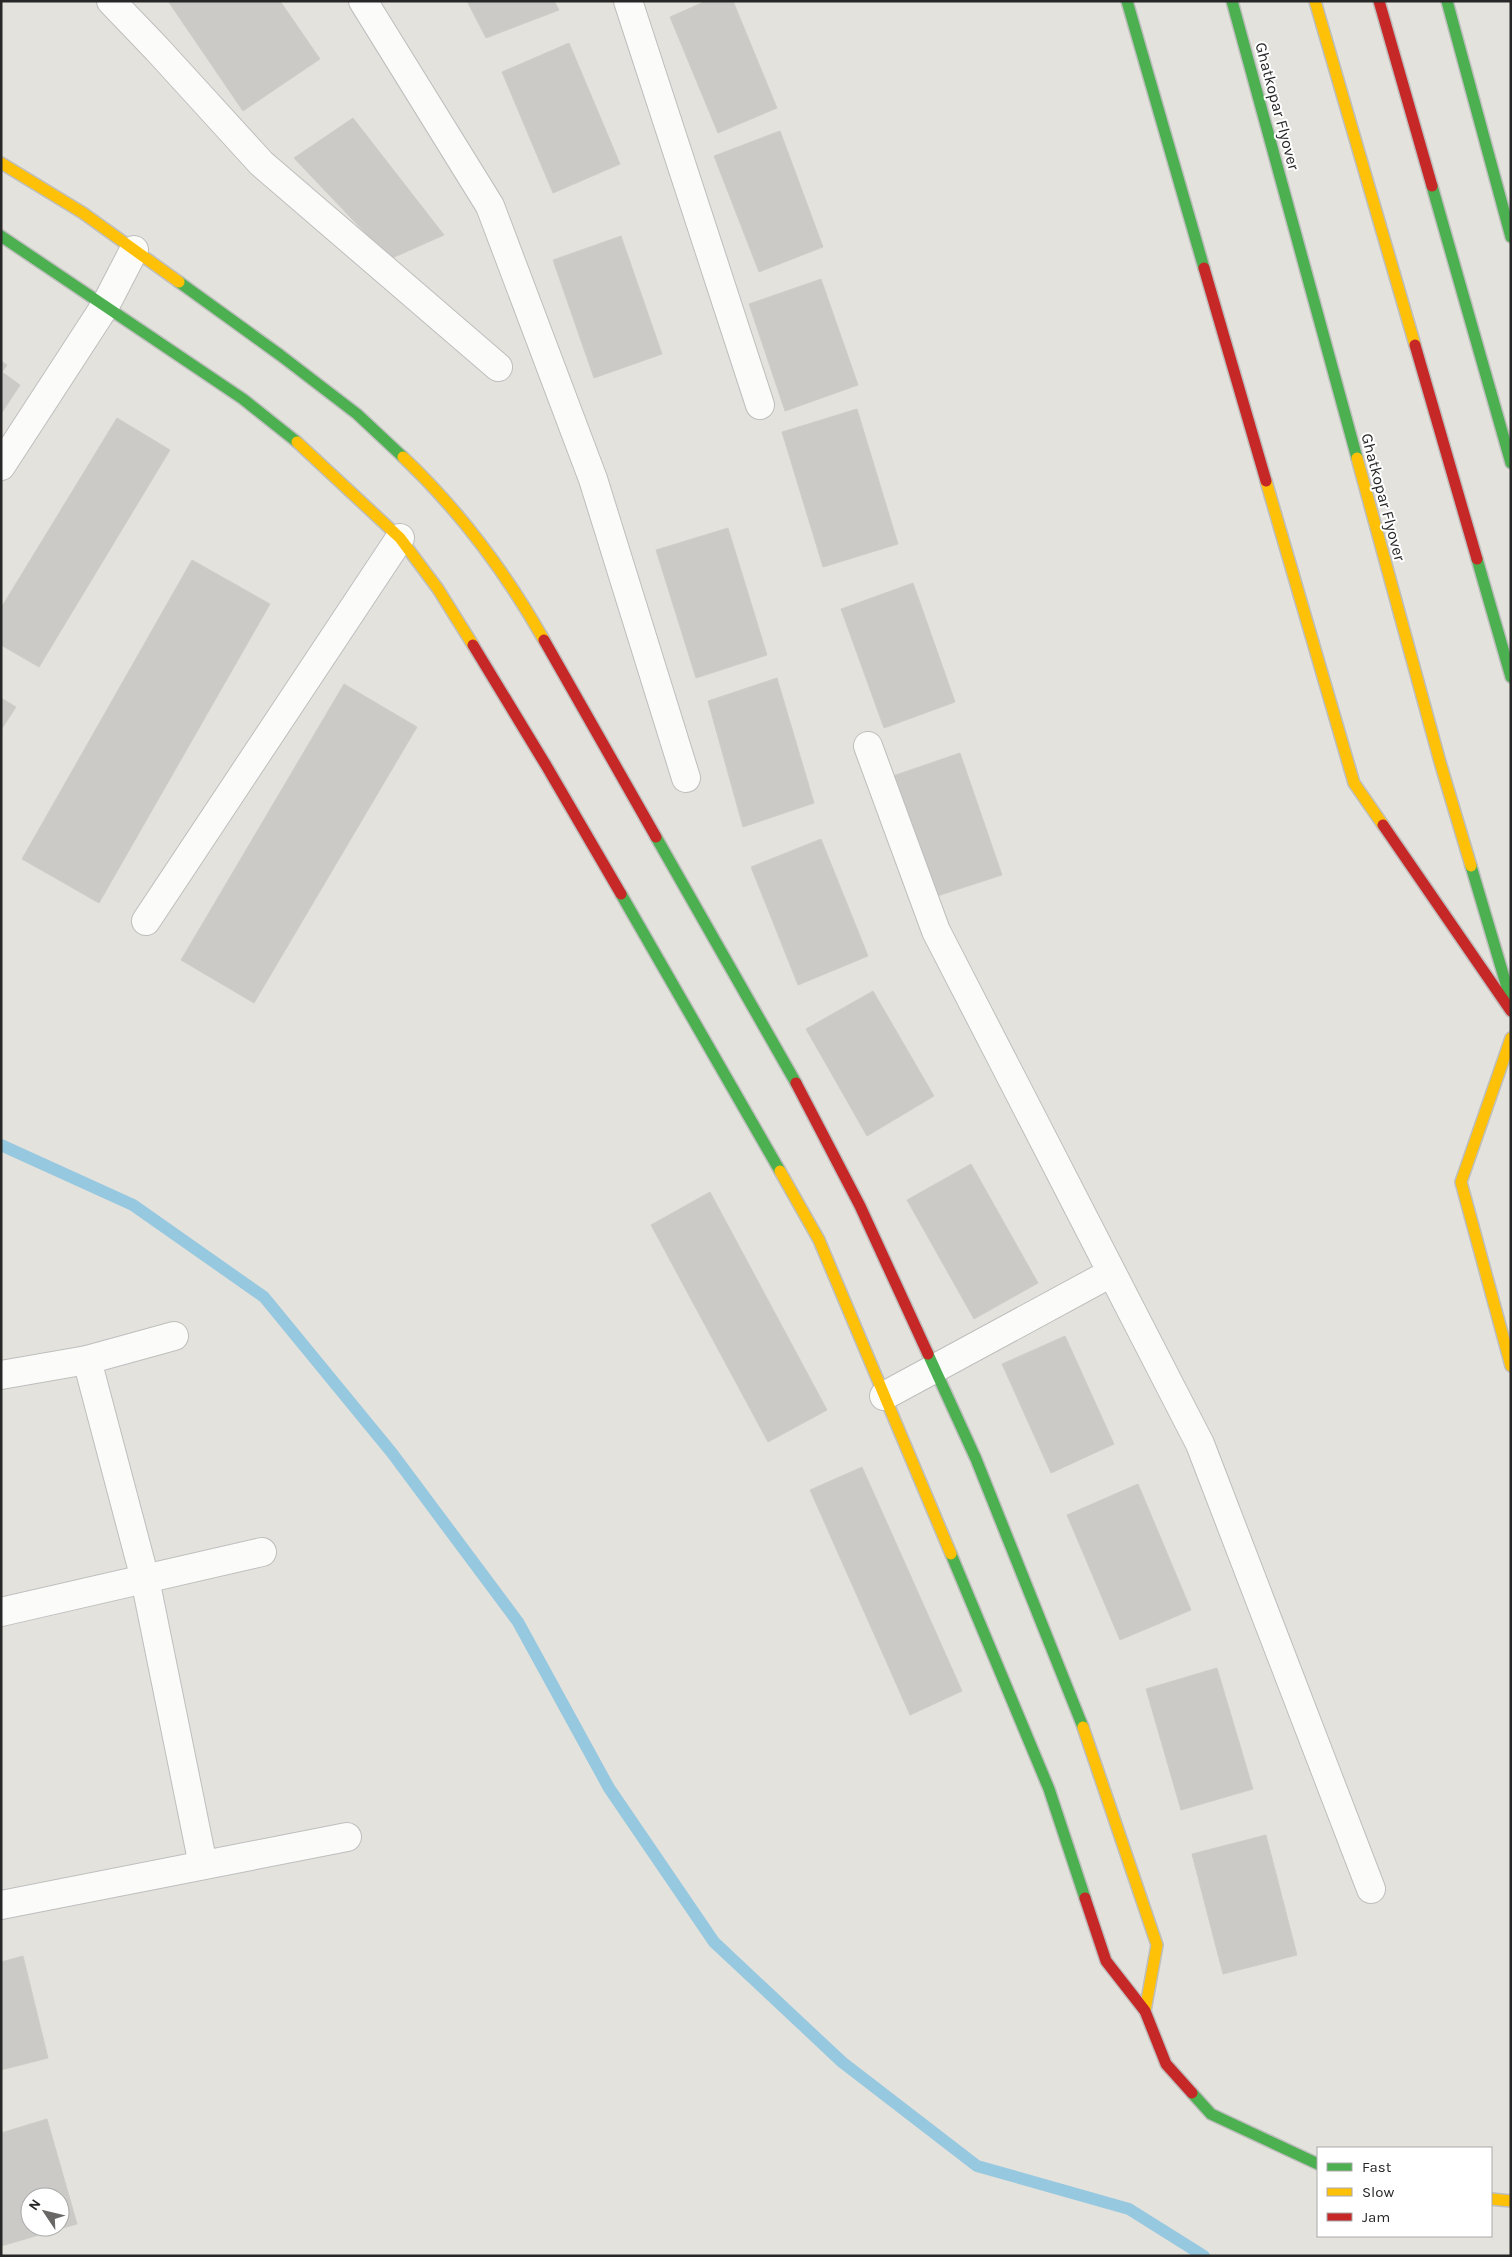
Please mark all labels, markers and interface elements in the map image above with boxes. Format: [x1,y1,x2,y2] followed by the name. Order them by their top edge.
[1251,40,1304,172] street label: Ghatkopar Flyover
[1357,431,1410,563] street label: Ghatkopar Flyover
[1317,2147,1492,2237] legend
[1362,2158,1392,2176] text: Fast
[1362,2183,1394,2201] text: Slow
[20,2187,70,2237] north arrow
[25,2196,45,2214] text: N
[1362,2208,1390,2226] text: Jam

